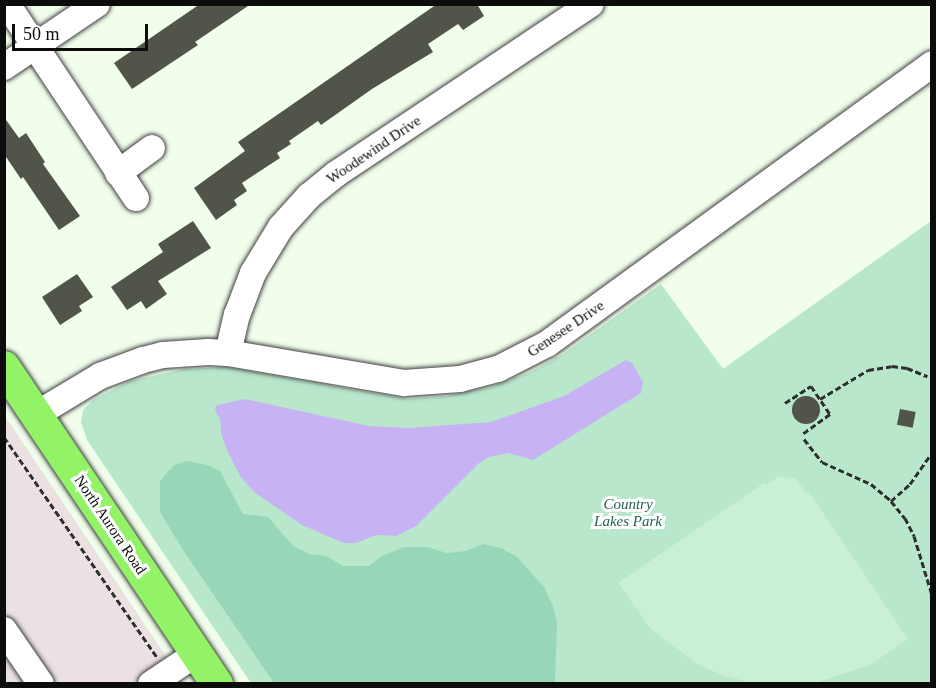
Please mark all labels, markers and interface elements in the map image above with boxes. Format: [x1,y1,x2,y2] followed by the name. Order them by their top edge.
[15,12,152,50] scale bar
[23,24,60,44] text: 50 m
[323,112,425,188] street label: Woodewind Drive
[524,297,608,361] street label: Genesee Drive
[70,472,150,578] street label: North Aurora Road
[594,495,662,530] park label: Country Lakes Park

